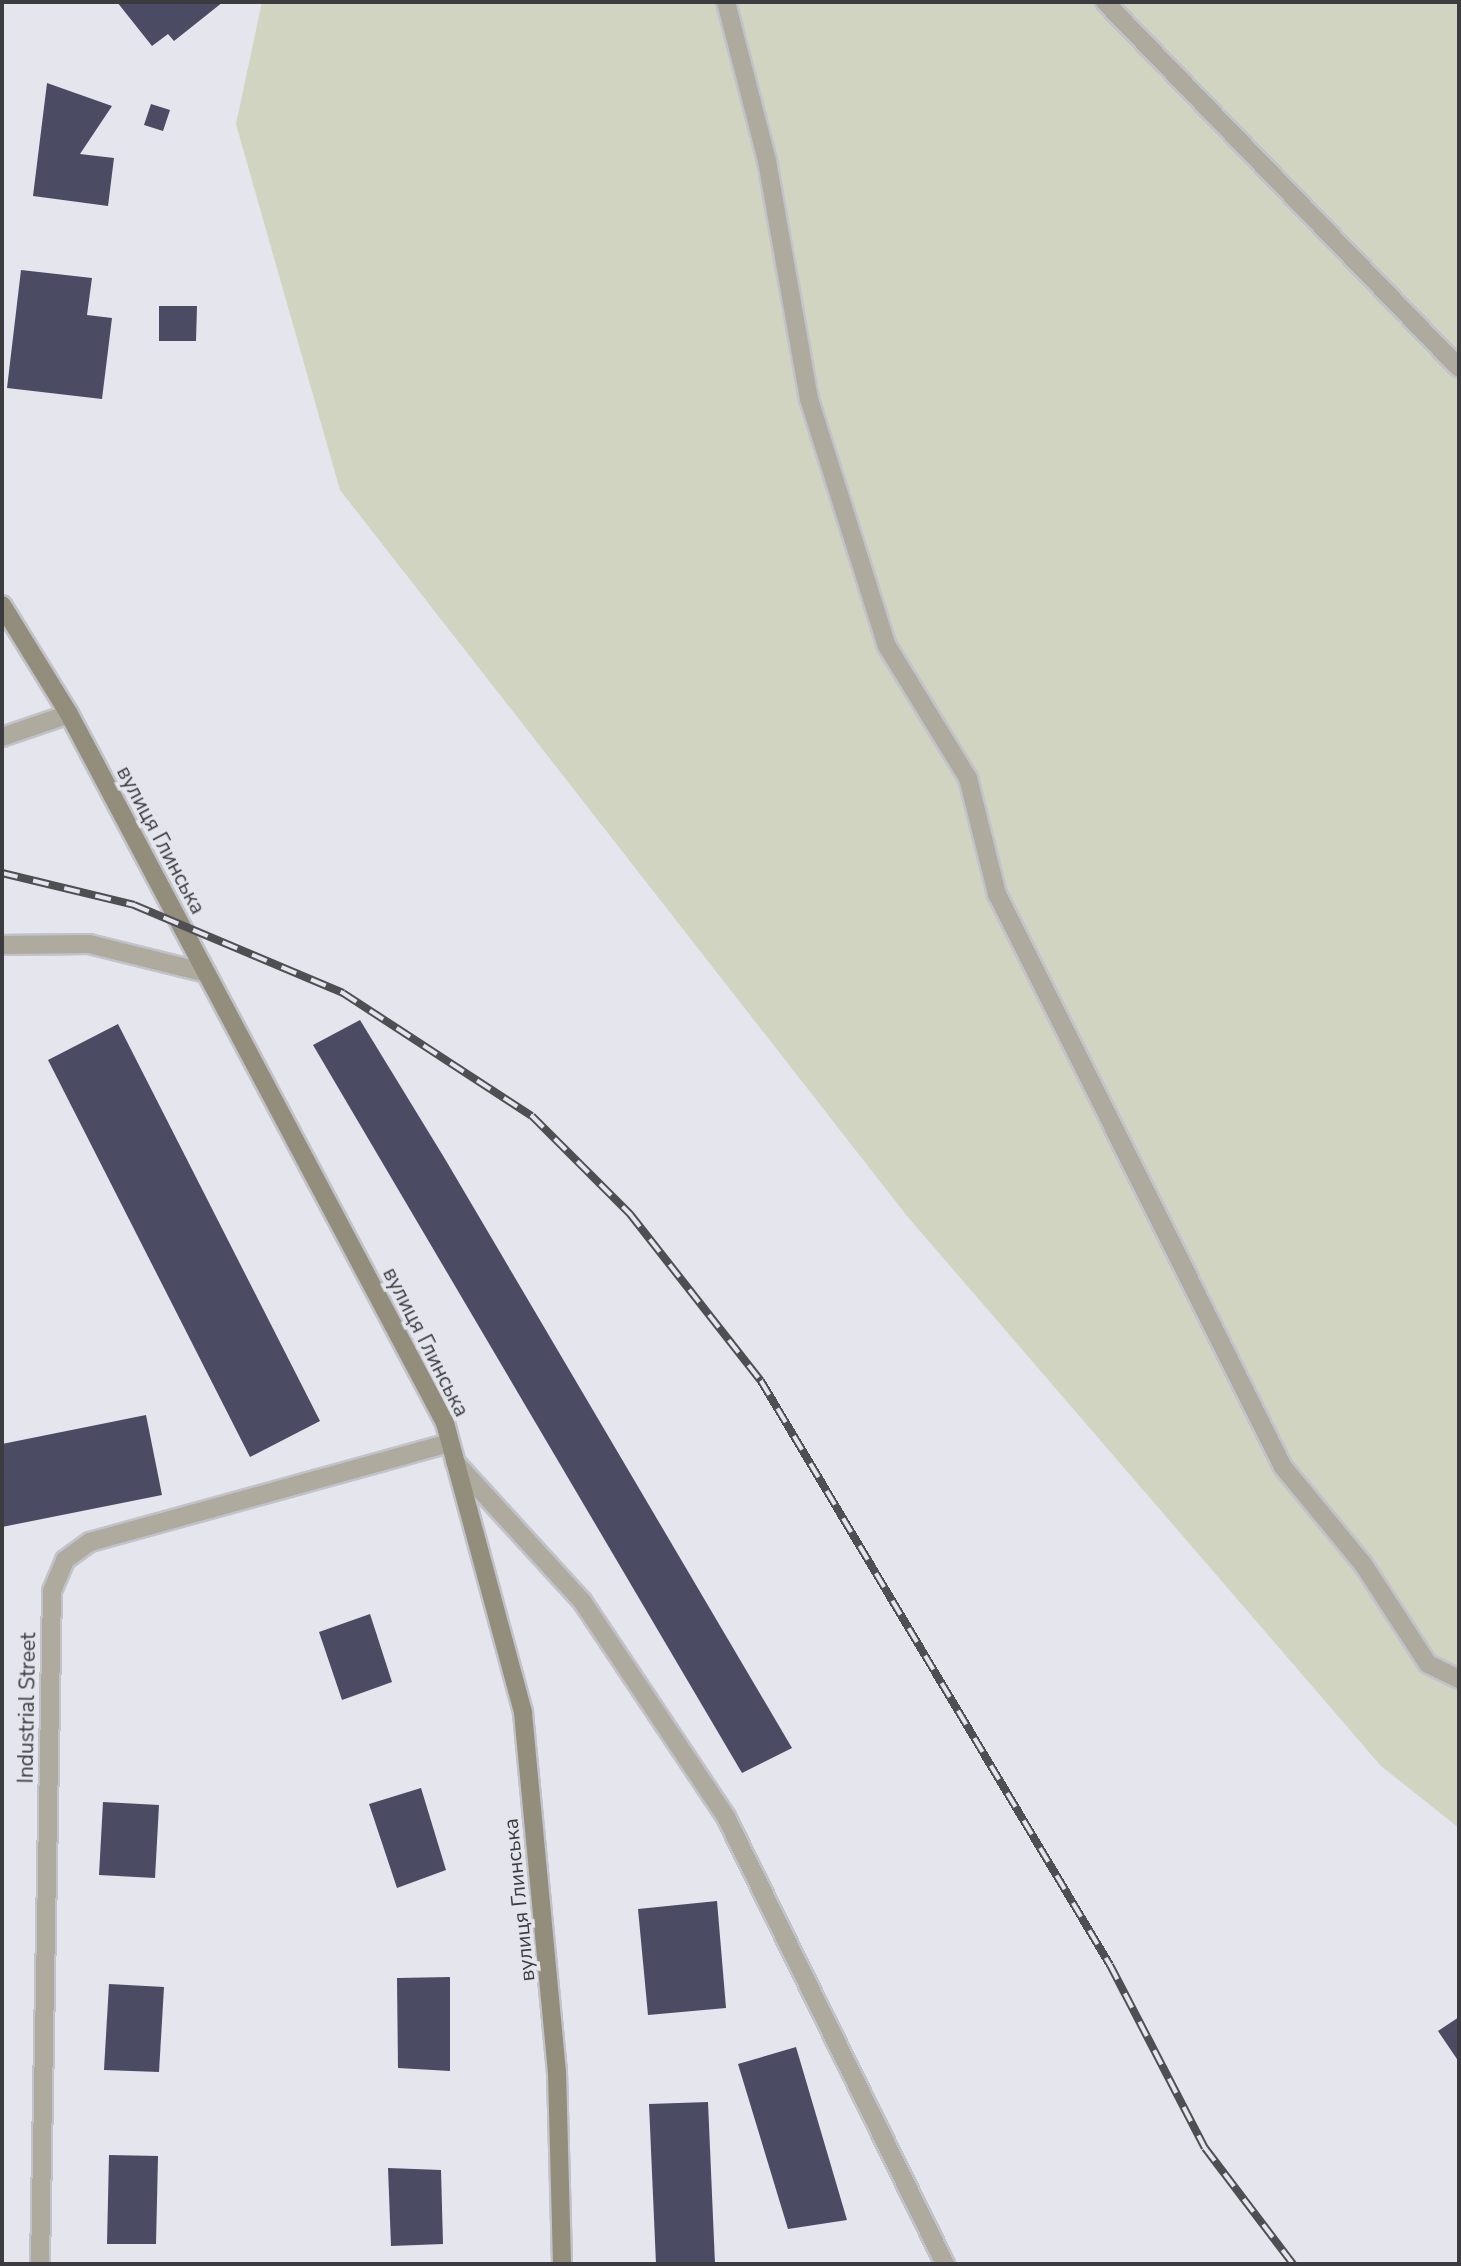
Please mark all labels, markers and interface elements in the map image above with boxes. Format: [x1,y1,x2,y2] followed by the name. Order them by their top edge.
[111,762,211,918] street label: вулиця Глинська
[378,1263,474,1421] street label: вулиця Глинська
[13,1632,41,1784] street label: Industrial Street
[498,1817,540,1983] street label: вулиця Глинська

